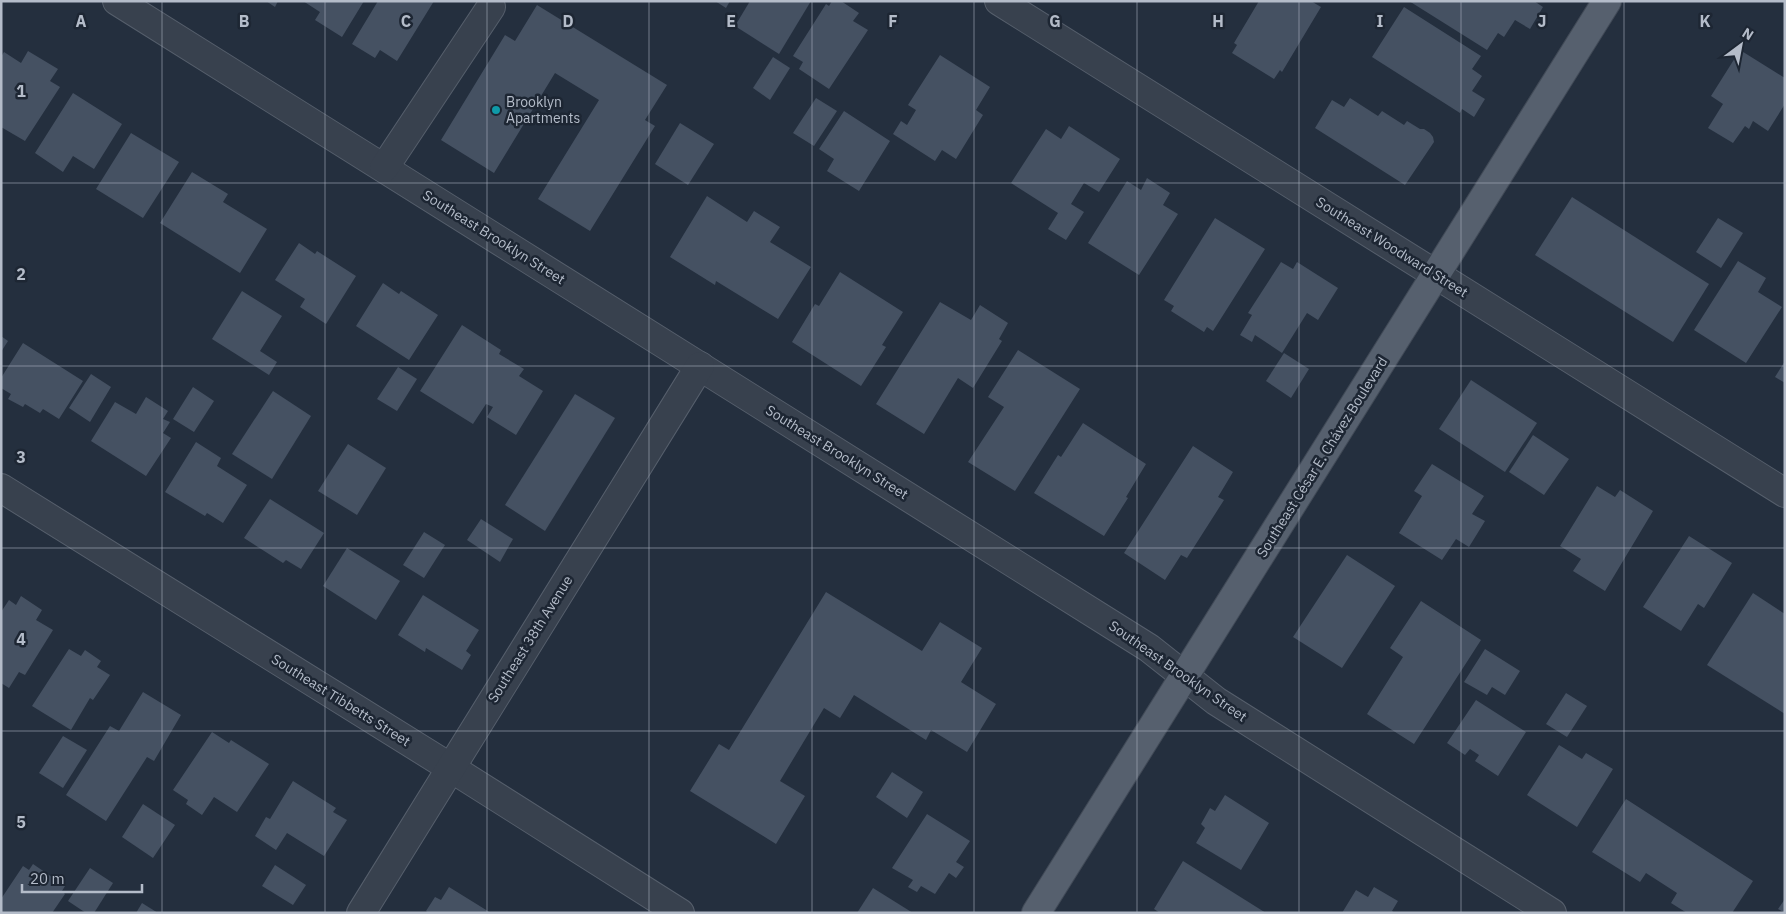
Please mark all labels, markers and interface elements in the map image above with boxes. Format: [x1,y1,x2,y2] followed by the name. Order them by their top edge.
[76,11,87,31] text: A
[239,11,250,31] text: B
[401,11,411,31] text: C
[562,11,574,31] text: D
[726,11,736,31] text: E
[888,11,898,31] text: F
[1049,11,1061,31] text: G
[1212,11,1224,31] text: H
[1377,11,1384,31] text: I
[1538,11,1546,31] text: J
[1699,11,1711,31] text: K
[1716,20,1766,70] north arrow
[1739,24,1757,44] text: N
[16,81,26,101] text: 1
[506,93,580,127] place label: Brooklyn Apartments
[490,104,502,116] marker: Brooklyn Apartments
[419,186,569,288] street label: Southeast Brooklyn Street
[1313,193,1471,301] street label: Southeast Woodward Street
[16,264,26,284] text: 2
[1253,353,1391,561] street label: Southeast César E. Chávez Boulevard
[762,401,912,503] street label: Southeast Brooklyn Street
[16,447,26,467] text: 3
[484,572,577,706] street label: Southeast 38th Avenue
[1105,616,1251,726] street label: Southeast Brooklyn Street
[16,629,26,649] text: 4
[268,650,414,750] street label: Southeast Tibbetts Street
[16,812,26,832] text: 5
[22,862,142,894] scale bar
[30,869,65,888] text: 20 m

